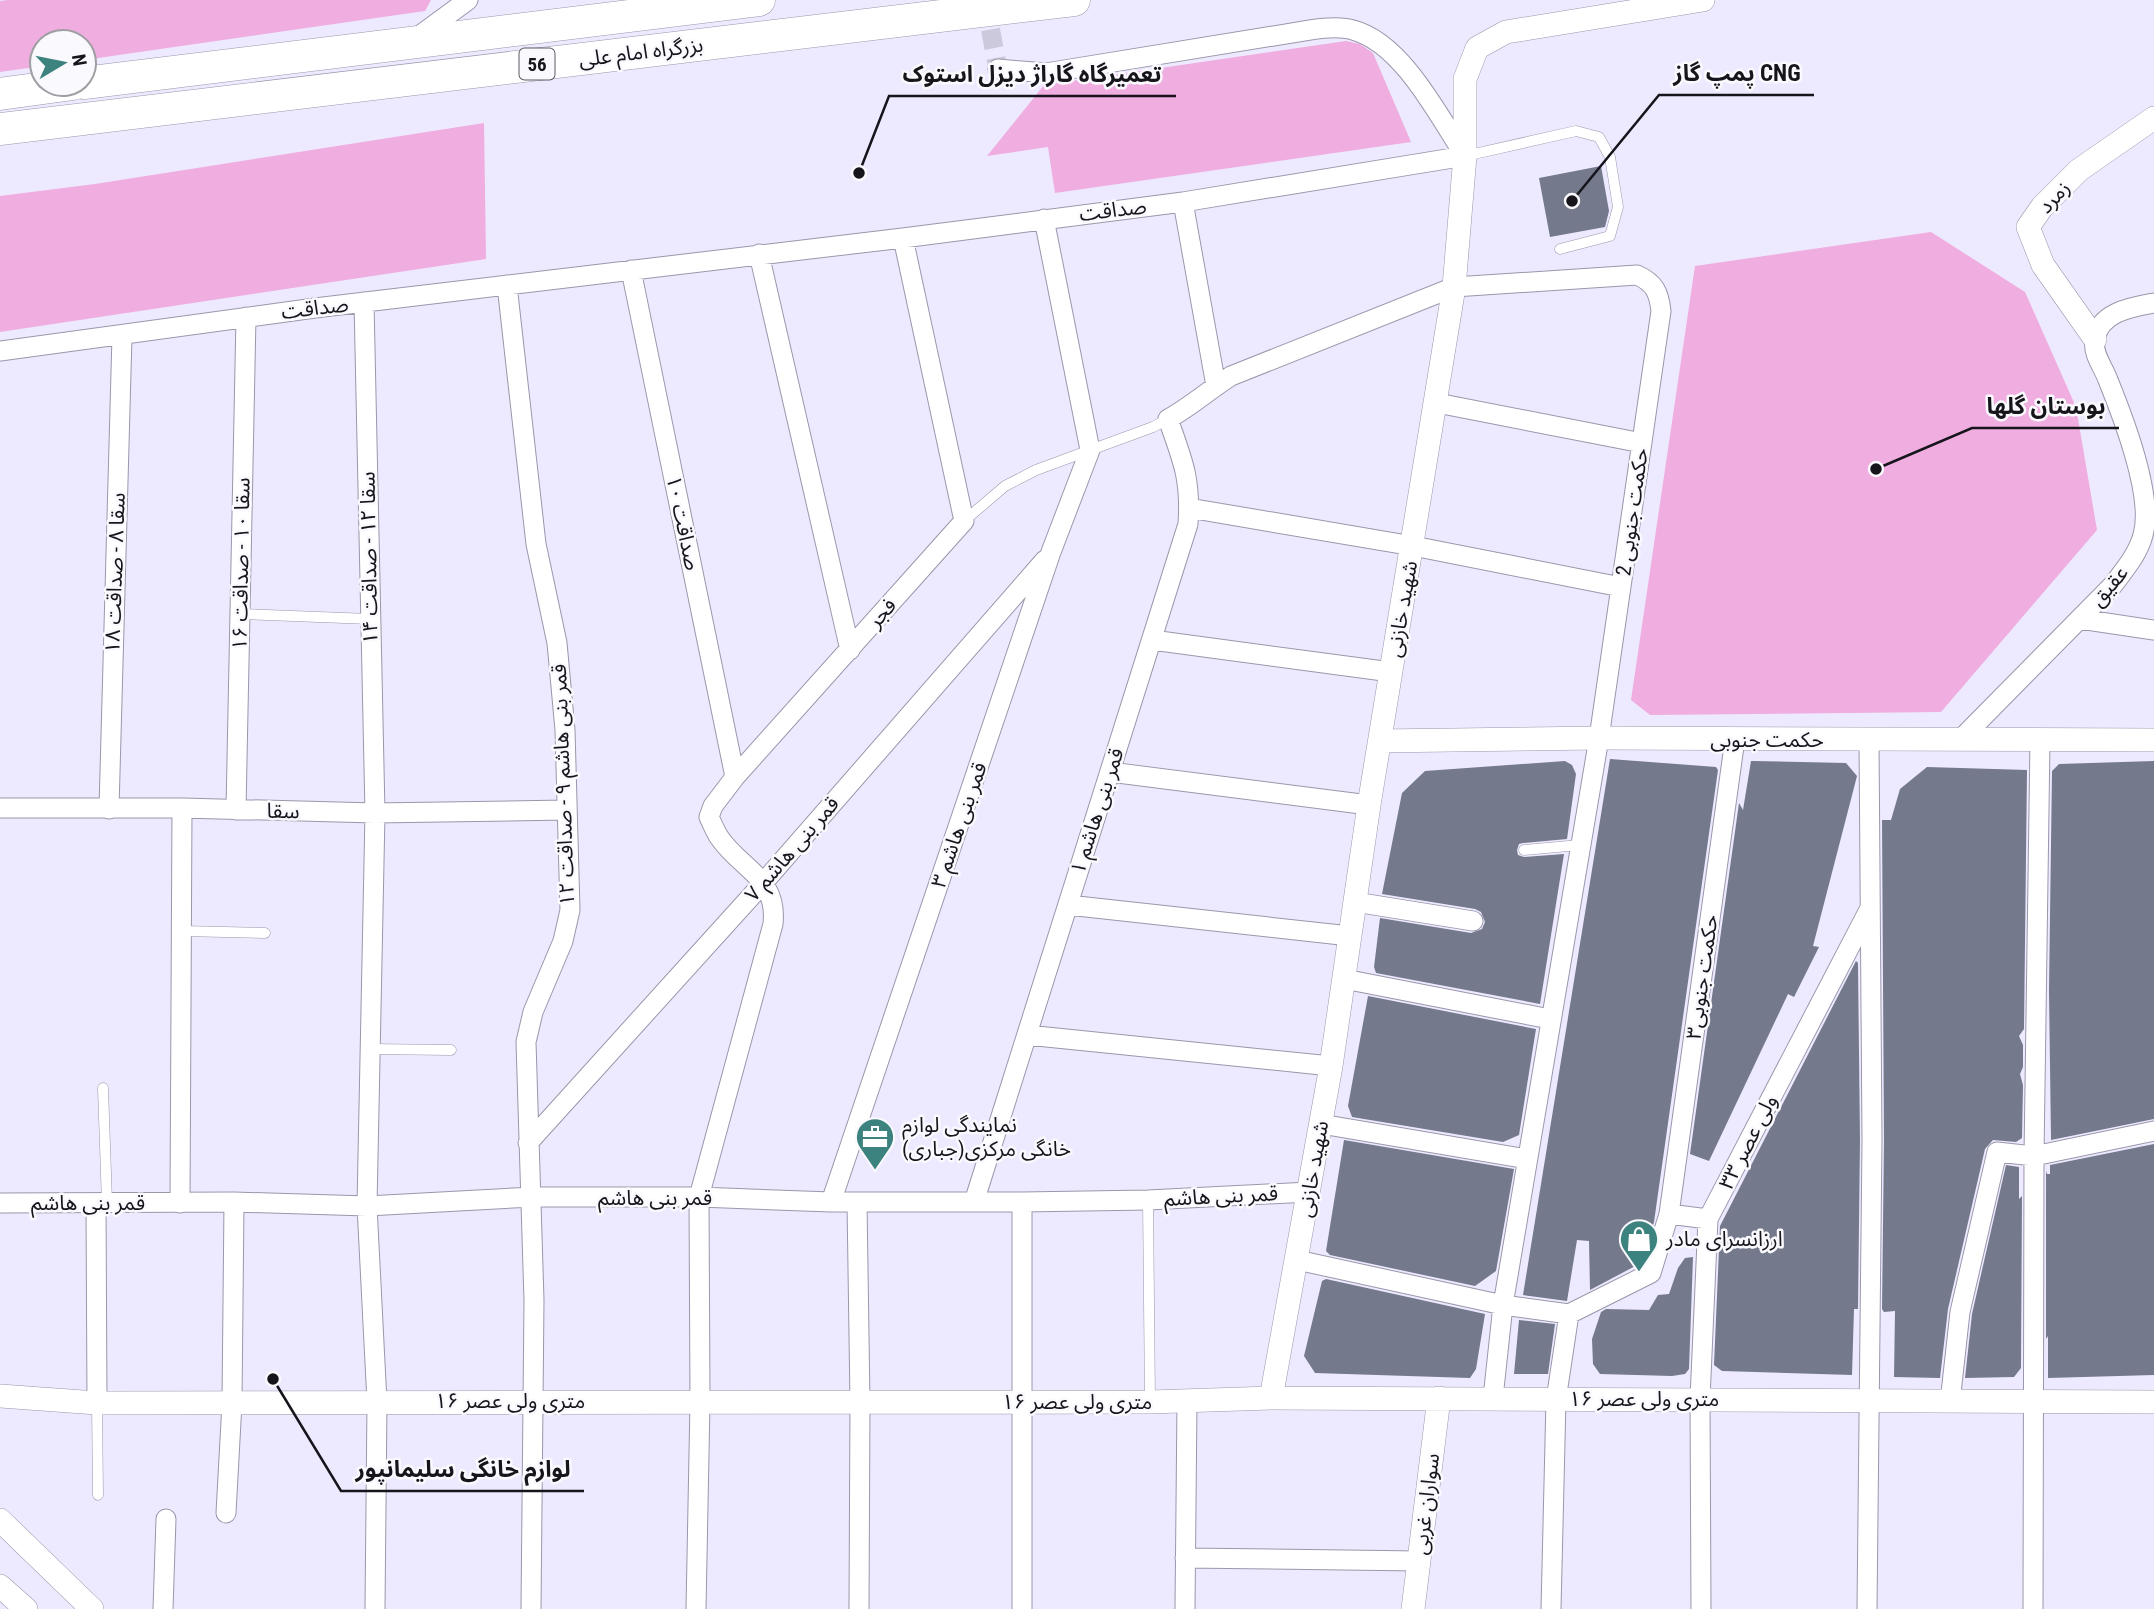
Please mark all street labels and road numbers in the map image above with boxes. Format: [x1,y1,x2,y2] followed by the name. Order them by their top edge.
[577,32,705,76] street label: بزرگراه امام علی
[520,48,554,80] road number: 56
[2033,176,2075,218] street label: زمرد
[1078,194,1148,226] street label: صداقت
[280,292,350,324] street label: صداقت
[1611,447,1653,577] street label: حکمت جنوبی 2
[355,471,383,645] street label: سقا ۱۲ - صداقت ۱۴
[661,473,705,573] street label: صداقت ۱۰
[227,477,255,651] street label: سقا ۱۰ - صداقت ۱۶
[100,492,130,654] street label: سقا ۸ - صداقت ۱۸
[1382,559,1422,659] street label: شهید خازنی
[2085,561,2134,612] street label: عقیق
[862,593,901,633] street label: فجر
[547,663,582,906] street label: قمر بنی هاشم ۹ - صداقت ۱۲
[1710,728,1824,752] street label: حکمت جنوبی
[1065,745,1132,878] street label: قمر بنی هاشم ۱
[926,759,995,892] street label: قمر بنی هاشم ۳
[740,792,846,908] street label: قمر بنی هاشم ۷
[266,799,300,823] street label: سقا
[1681,913,1723,1041] street label: حکمت جنوبی۳
[1714,1091,1782,1193] street label: ولی عصر ۳۳
[1293,1119,1333,1219] street label: شهید خازنی
[1163,1181,1279,1214] street label: قمر بنی هاشم
[598,1186,712,1213] street label: قمر بنی هاشم
[31,1191,145,1218] street label: قمر بنی هاشم
[1569,1387,1719,1411] street label: ۱۶ متری ولی عصر
[435,1389,585,1413] street label: ۱۶ متری ولی عصر
[1002,1390,1152,1414] street label: ۱۶ متری ولی عصر
[1408,1452,1444,1556] street label: سواران غربی

